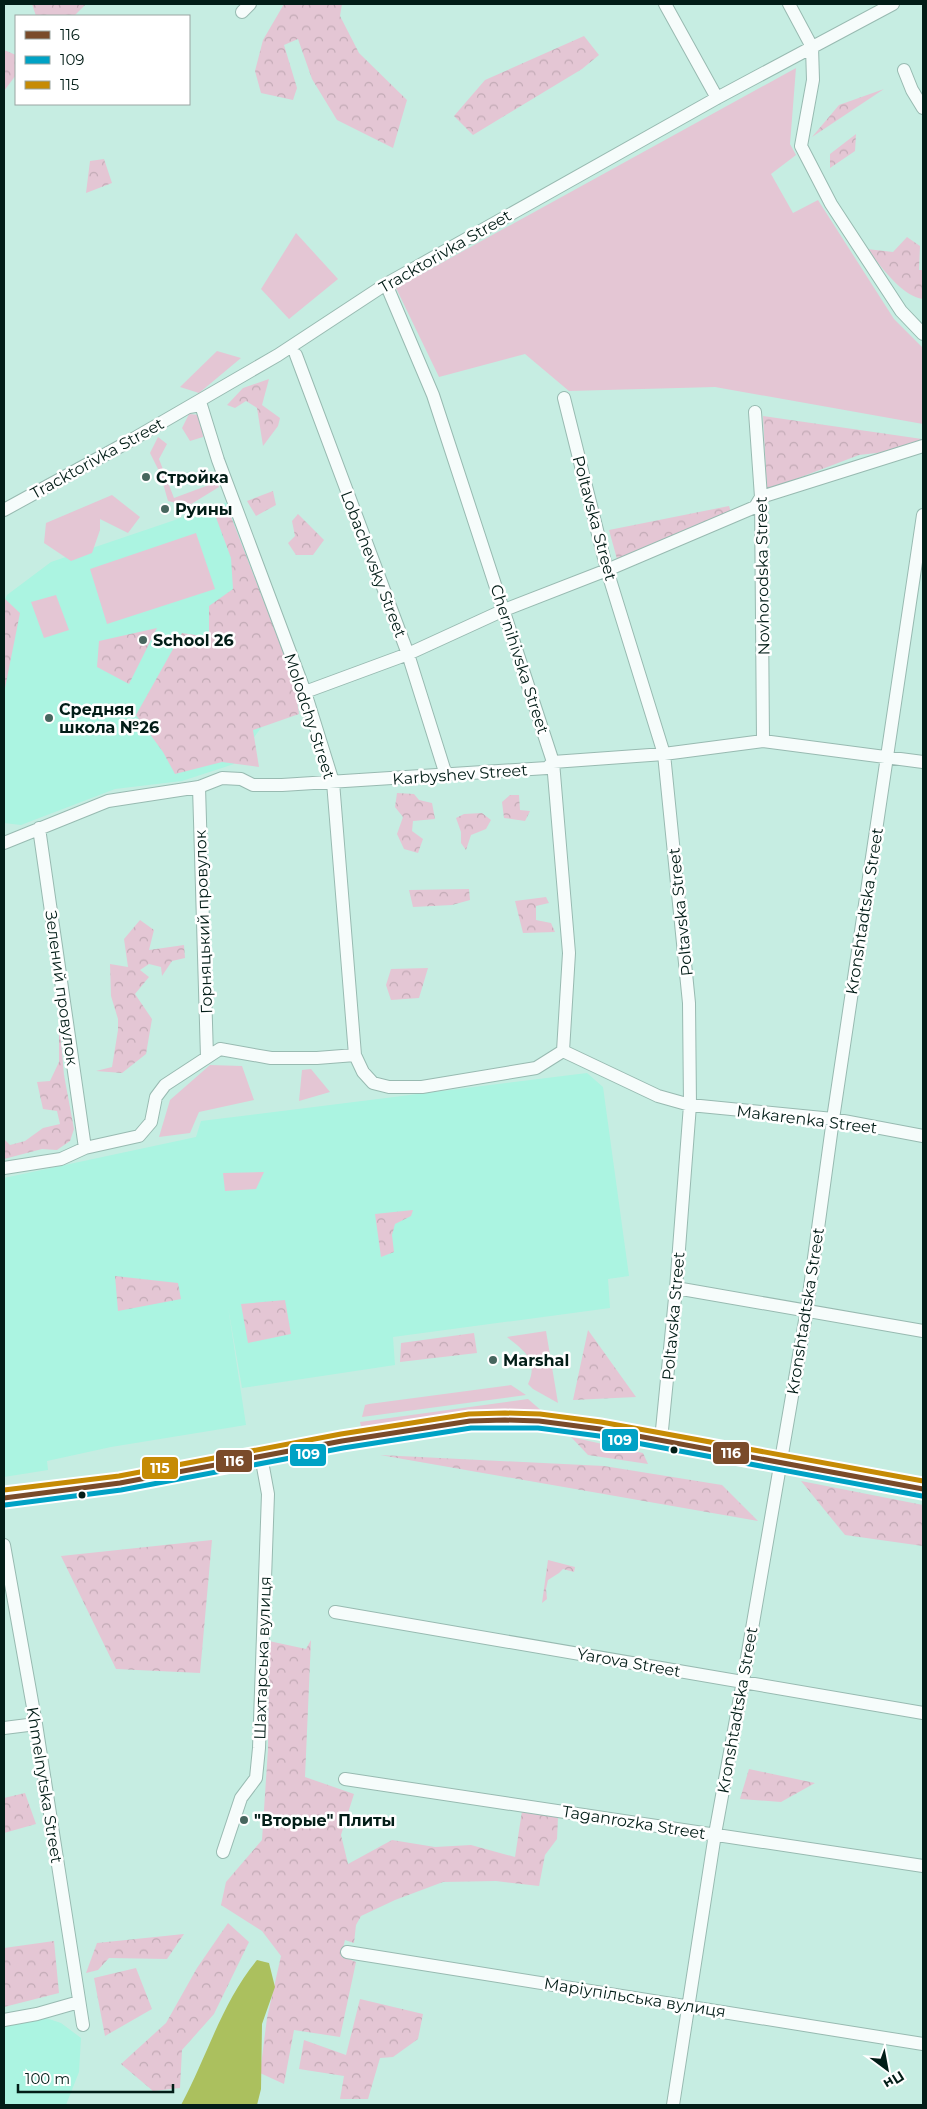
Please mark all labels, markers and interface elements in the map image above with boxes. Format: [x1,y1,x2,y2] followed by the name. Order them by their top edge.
[15,15,190,105] legend
[60,25,80,44] text: 116
[60,50,84,69] text: 109
[60,75,79,94] text: 115
[376,206,515,297] street label: Tracktorivka Street
[27,414,168,503] street label: Tracktorivka Street
[569,453,620,583] street label: Poltavska Street
[156,468,229,487] place label: Стройка
[140,471,152,483] marker: Стройка
[337,488,410,641] street label: Lobachevsky Street
[752,496,773,655] street label: Novhorodska Street
[175,500,233,519] place label: Руины
[159,503,171,515] marker: Руины
[486,582,553,737] street label: Chernihivska Street
[153,631,234,650] place label: School 26
[137,634,149,646] marker: School 26
[280,651,339,782] street label: Molodchy Street
[59,700,159,737] place label: Средняя школа №26
[43,712,55,724] marker: Средняя школа №26
[392,760,529,789] street label: Karbyshev Street
[842,826,887,996] street label: Kronshtadtska Street
[191,829,216,1014] street label: Горняцький провулок
[664,846,697,977] street label: Poltavska Street
[41,909,82,1068] street label: Зелений провулок
[735,1101,879,1138] street label: Makarenka Street
[783,1226,828,1396] street label: Kronshtadtska Street
[658,1251,689,1381] street label: Poltavska Street
[503,1351,569,1370] place label: Marshal
[487,1354,499,1366] marker: Marshal
[601,1428,639,1452] line badge: 109
[608,1431,632,1449] text: 109
[712,1441,750,1465] line badge: 116
[289,1443,327,1467] line badge: 109
[721,1444,741,1462] text: 116
[296,1445,320,1463] text: 109
[669,1445,679,1455] unlabelled marker
[215,1449,253,1473] line badge: 116
[224,1452,244,1470] text: 116
[141,1456,179,1480] line badge: 115
[150,1459,170,1477] text: 115
[77,1490,87,1500] unlabelled marker
[250,1576,275,1740] street label: Шахтарська вулиця
[713,1625,762,1795] street label: Kronshtadtska Street
[576,1644,683,1681] street label: Yarova Street
[23,1705,66,1865] street label: Khmelnytska Street
[561,1802,708,1843] street label: Taganrozka Street
[254,1811,395,1830] place label: "Вторые" Плиты
[238,1814,250,1826] marker: "Вторые" Плиты
[543,1974,727,2021] street label: Маріупільська вулиця
[862,2044,912,2094] north arrow
[18,2062,172,2094] scale bar
[880,2067,908,2093] text: Пн
[25,2069,70,2088] text: 100 m

